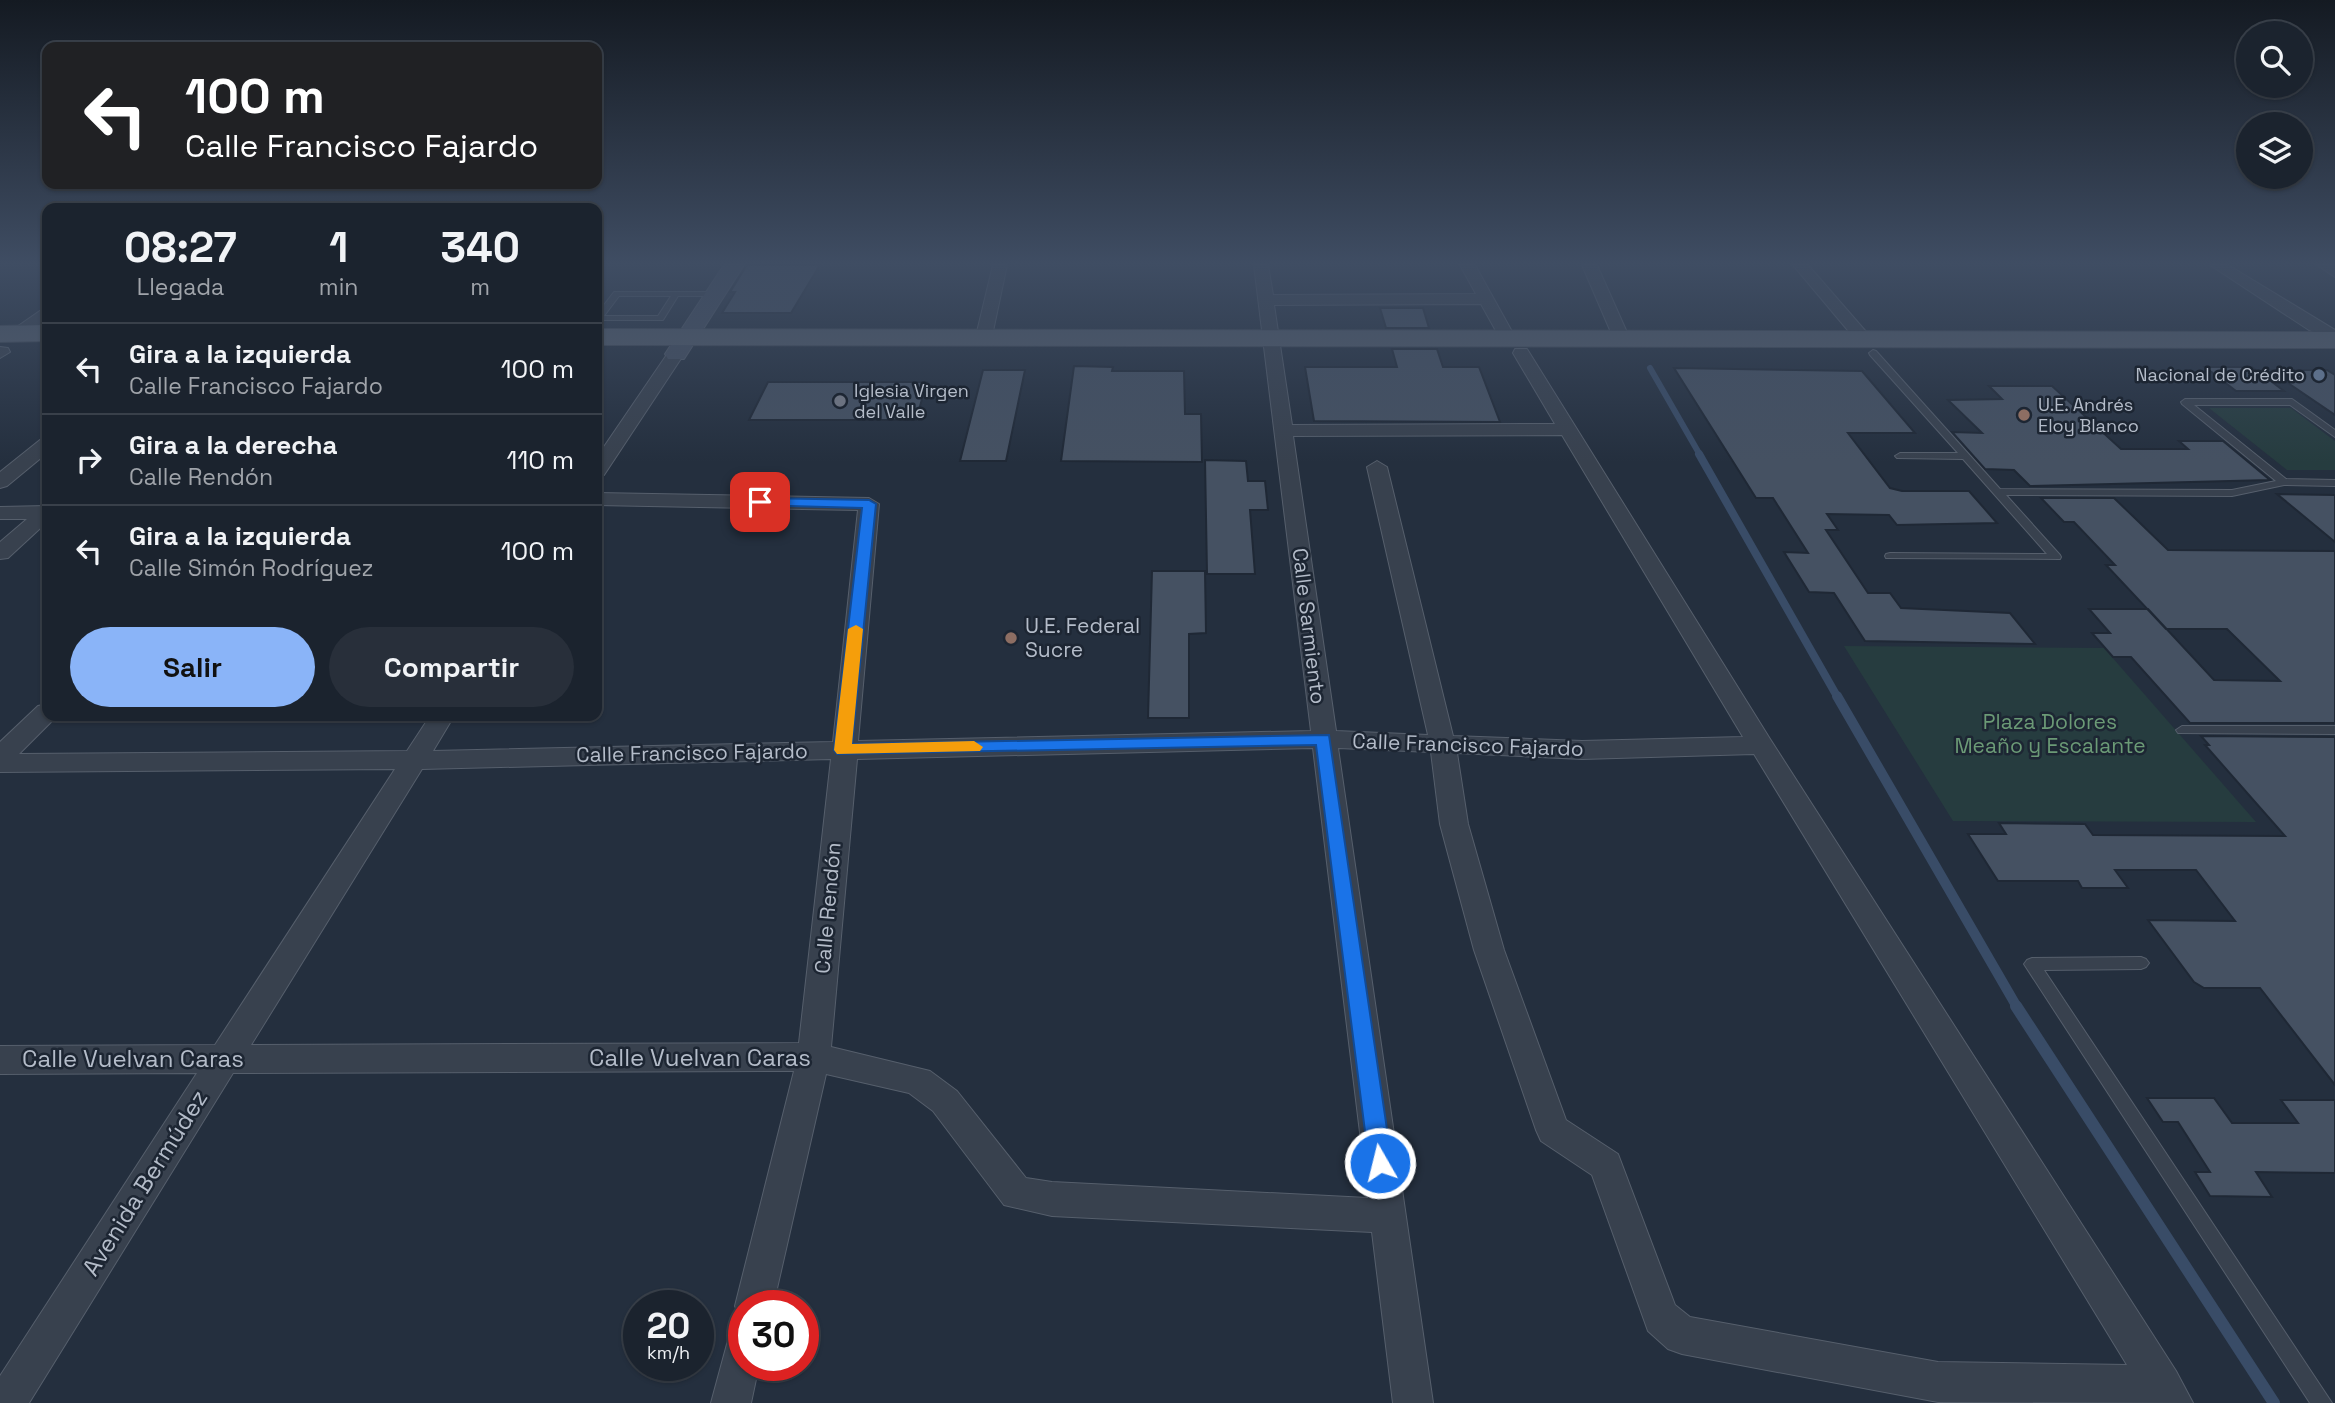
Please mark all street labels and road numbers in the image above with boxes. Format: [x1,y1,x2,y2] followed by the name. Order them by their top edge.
[1287,546,1332,706] street label: Calle Sarmiento
[1352,727,1584,762] street label: Calle Francisco Fajardo
[576,737,808,768] street label: Calle Francisco Fajardo
[808,841,847,975] street label: Calle Rendón
[589,1042,811,1073] street label: Calle Vuelvan Caras
[22,1043,244,1074] street label: Calle Vuelvan Caras
[75,1084,214,1281] street label: Avenida Bermúdez

